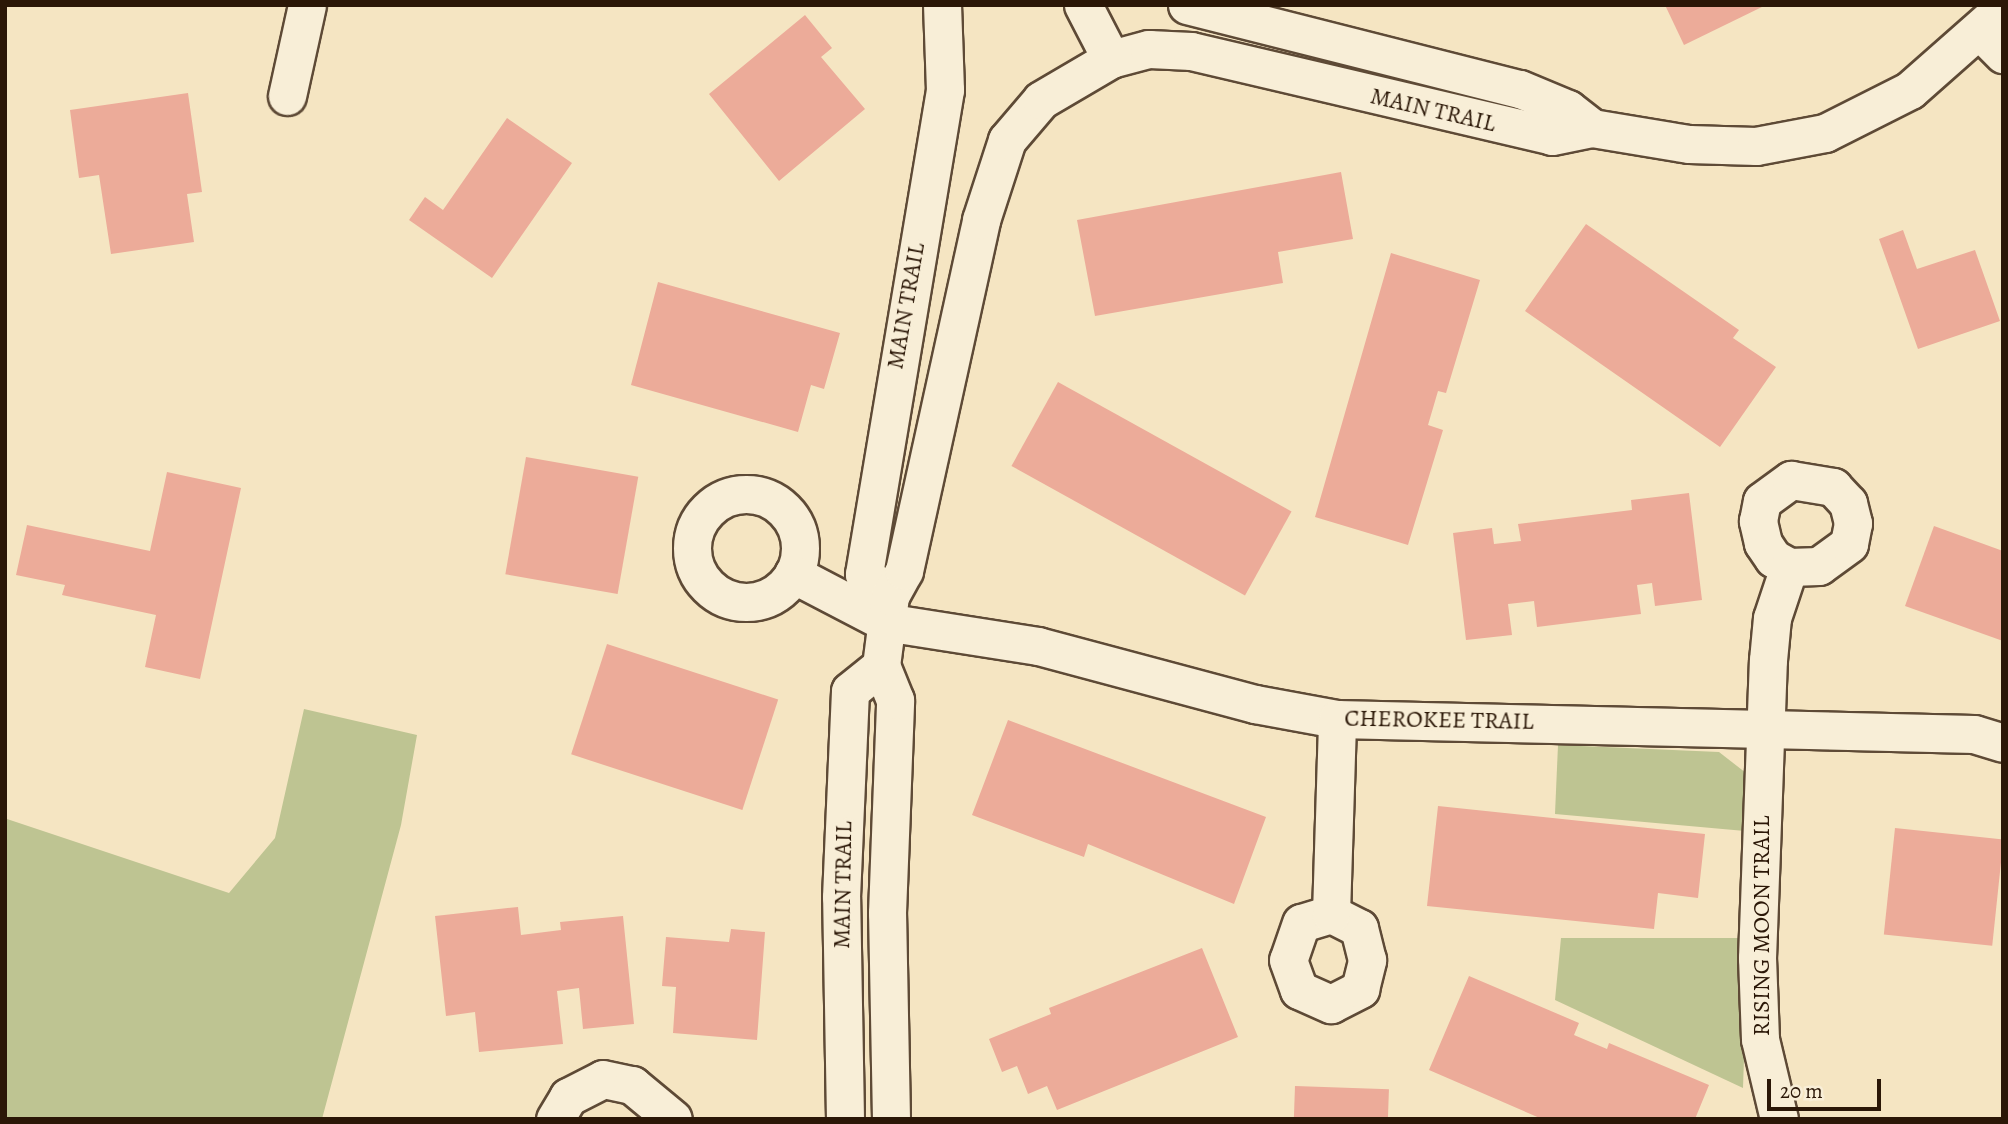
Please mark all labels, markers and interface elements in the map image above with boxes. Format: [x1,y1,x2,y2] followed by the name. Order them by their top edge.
[1368,82,1498,138] street label: MAIN TRAIL
[881,241,931,371] street label: MAIN TRAIL
[1344,704,1534,736] street label: CHEROKEE TRAIL
[1748,816,1776,1036] street label: RISING MOON TRAIL
[827,821,859,949] street label: MAIN TRAIL
[1770,1064,1884,1108] scale bar
[1780,1077,1823,1105] text: 20 m

